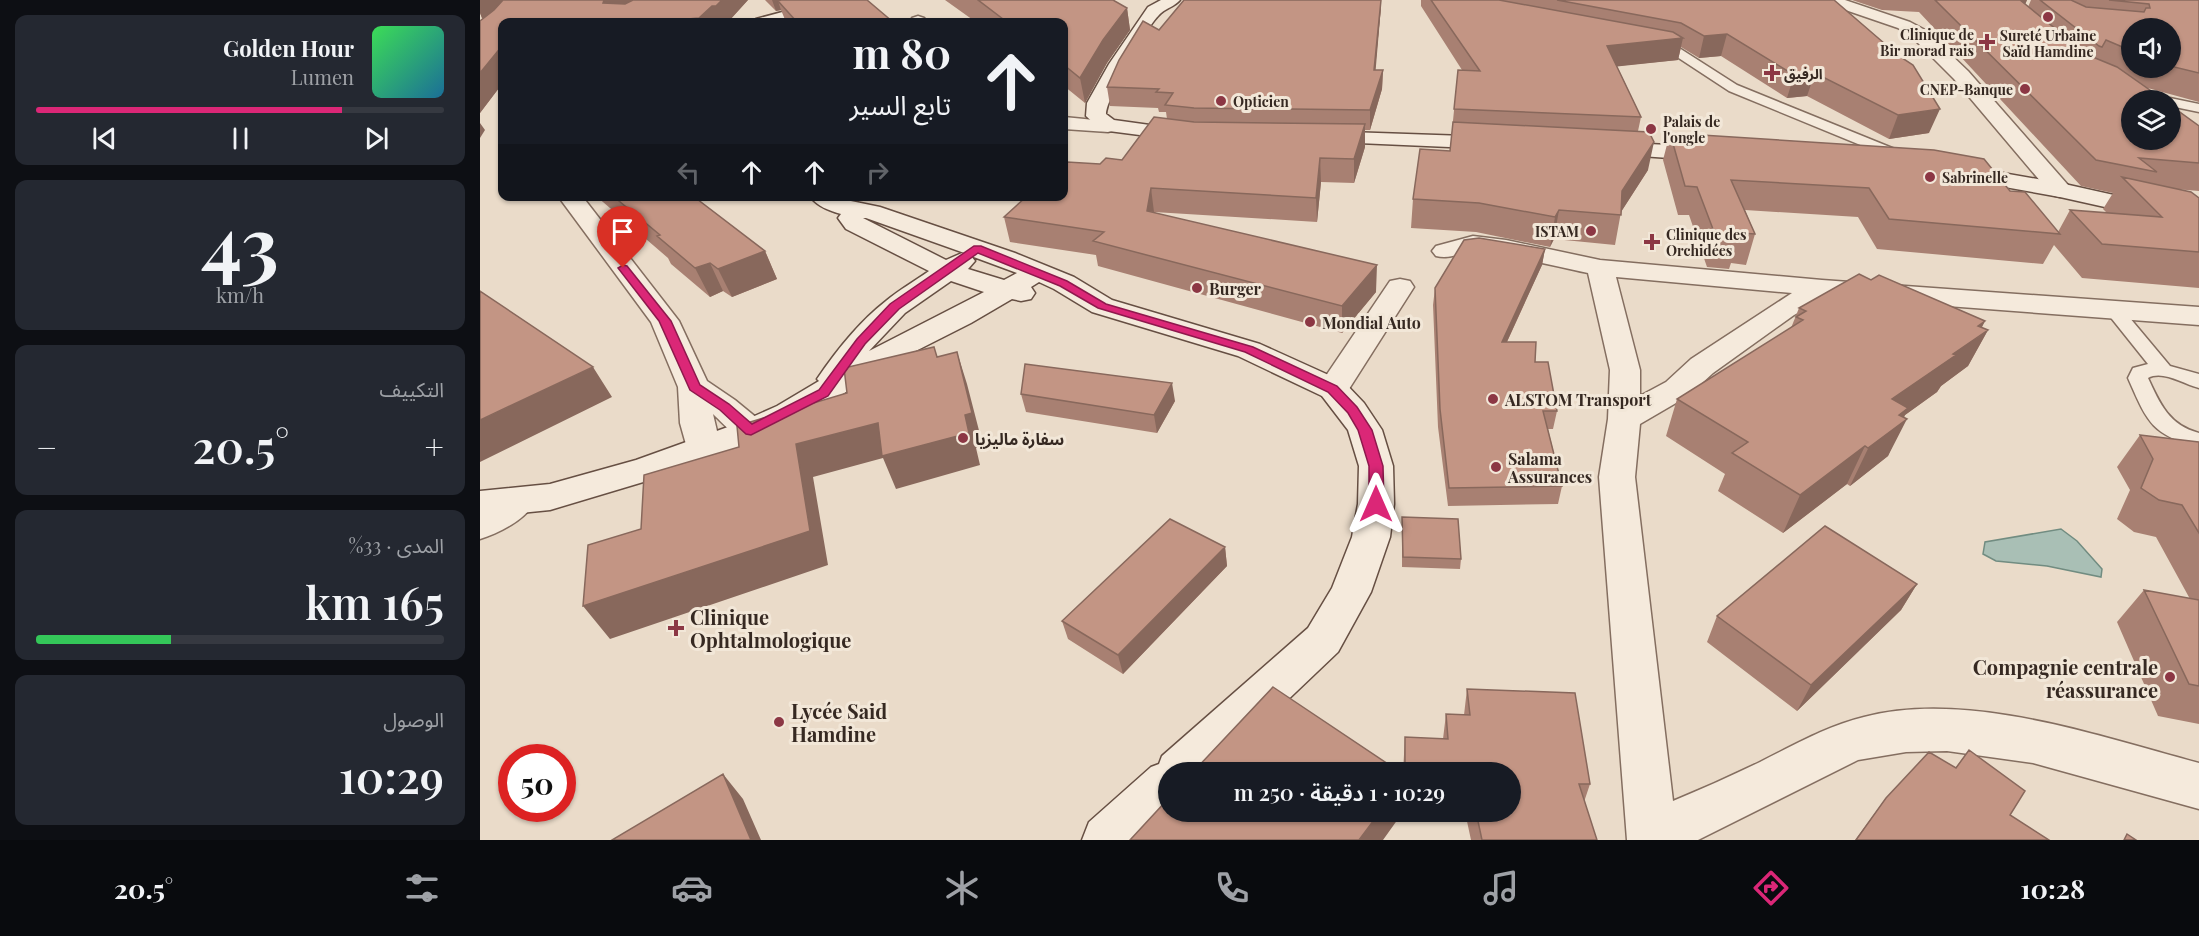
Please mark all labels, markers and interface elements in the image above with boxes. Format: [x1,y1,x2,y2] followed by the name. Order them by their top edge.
[2041,10,2055,24] marker: Sureté Urbaine Saïd Hamdine
[2121,18,2181,150] map controls
[2121,18,2181,78] button: sound
[853,24,951,80] text: 80 m
[1880,25,1974,60] place label: Clinique de Bir morad rais
[2000,26,2096,61] place label: Sureté Urbaine Saïd Hamdine
[223,33,354,63] text: Golden Hour
[1978,33,1996,51] marker: Clinique de Bir morad rais
[972,42,1050,120] icon: ahead
[291,63,354,90] text: Lumen
[1784,64,1823,83] place label: الرفيق
[1765,66,1779,80] marker: الرفيق
[1920,80,2013,99] place label: CNEP-Banque
[2018,82,2032,96] marker: CNEP-Banque
[850,86,951,122] text: تابع السير
[2121,90,2181,150] button: layers
[1233,92,1289,111] place label: Opticien
[1214,94,1228,108] marker: Opticien
[1663,112,1720,147] place label: Palais de l'ongle
[88,122,121,155] icon: previous
[224,122,257,155] icon: pause
[360,122,393,155] icon: next
[1644,122,1658,136] marker: Palais de l'ongle
[672,156,705,189] icon: left
[735,156,768,189] icon: ahead
[798,156,831,189] icon: ahead
[861,156,894,189] icon: right
[1942,168,2008,187] place label: Sabrinelle
[1923,170,1937,184] marker: Sabrinelle
[201,190,279,294] text: 43
[597,206,648,268] pin
[606,215,639,248] icon: arrive
[1535,222,1579,241] place label: ISTAM
[1584,224,1598,238] marker: ISTAM
[1666,225,1747,260] place label: Clinique des Orchidées
[1643,233,1661,251] marker: Clinique des Orchidées
[1209,278,1261,299] place label: Burger
[216,281,264,308] text: km/h
[1190,281,1204,295] marker: Burger
[1322,312,1421,333] place label: Mondial Auto
[1303,315,1317,329] marker: Mondial Auto
[380,375,444,402] text: التكييف
[1504,389,1652,410] place label: ALSTOM Transport
[1486,392,1500,406] marker: ALSTOM Transport
[193,415,289,475] text: 20.5°
[36,424,57,468] text: −
[425,424,444,468] text: +
[975,428,1064,449] place label: سفارة ماليزيا
[956,431,970,445] marker: سفارة ماليزيا
[1507,448,1592,487] place label: Salama Assurances
[1489,460,1503,474] marker: Salama Assurances
[1344,472,1408,536] position arrow
[349,531,444,558] text: المدى · 33%
[305,571,444,631] text: 165 km
[690,603,851,653] place label: Clinique Ophtalmologique
[667,619,685,637] marker: Clinique Ophtalmologique
[1973,653,2158,703] place label: Compagnie centrale réassurance
[2163,670,2177,684] marker: Compagnie centrale réassurance
[791,697,887,747] place label: Lycée Said Hamdine
[383,705,444,732] text: الوصول
[772,715,786,729] marker: Lycée Said Hamdine
[498,744,576,822] speed limit sign: 50
[339,745,444,805] text: 10:29
[1234,777,1445,807] text: 10:29 · 1 دقيقة · 250 m
[401,867,443,909] icon: filters
[671,867,713,909] icon: car
[941,867,983,909] icon: climate
[1211,867,1253,909] icon: phone
[1480,867,1522,909] icon: music
[1750,867,1792,909] icon: directions
[114,870,173,906] text: 20.5°
[2020,870,2085,906] text: 10:28

